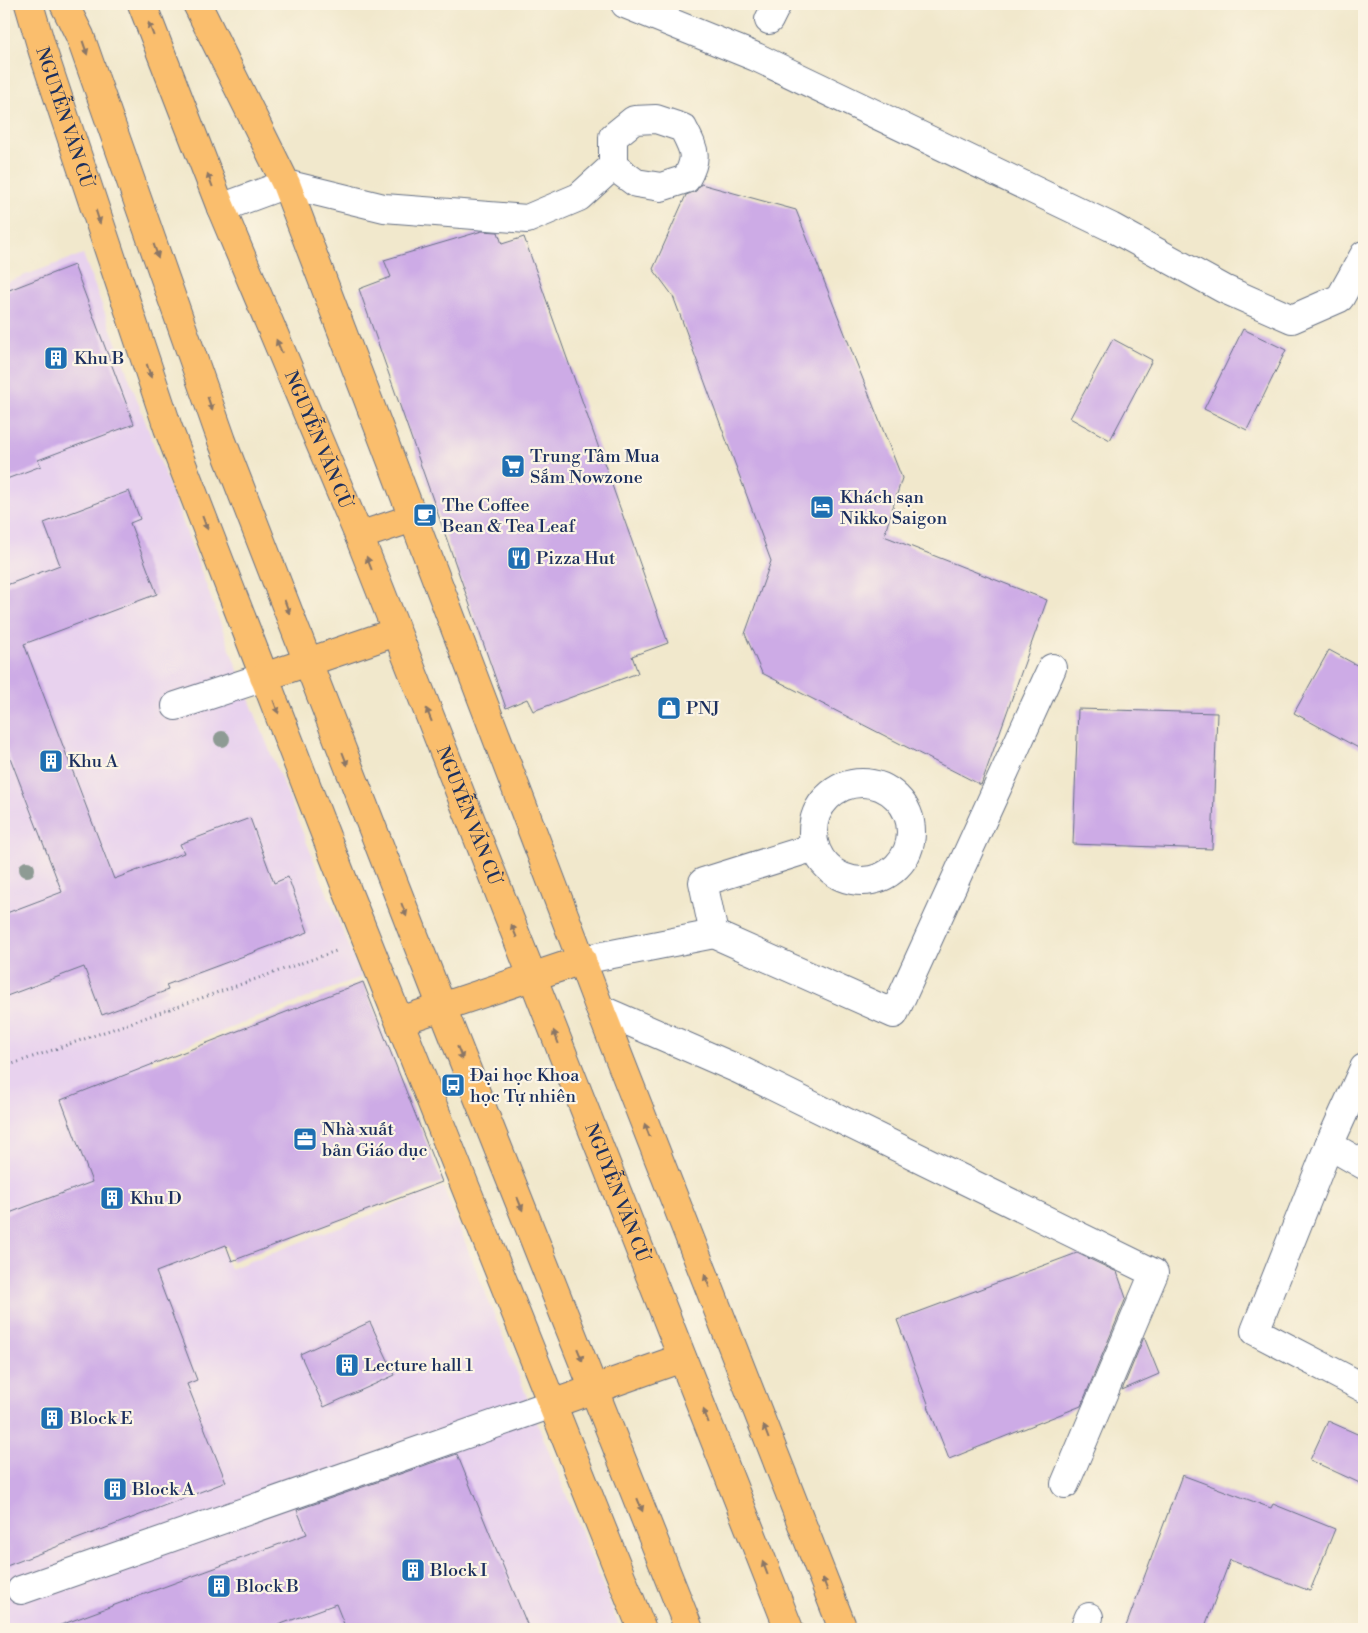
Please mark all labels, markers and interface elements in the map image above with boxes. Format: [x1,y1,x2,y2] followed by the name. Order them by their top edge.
[146,22,154,36] one-way arrow
[81,41,89,56] one-way arrow
[31,44,99,192] street label: NGUYỄN VĂN CỪ
[206,172,214,187] one-way arrow
[94,209,102,224] one-way arrow
[152,244,160,259] one-way arrow
[274,339,282,353] one-way arrow
[43,345,69,371] building icon: Khu B
[74,347,124,370] place label: Khu B
[146,363,153,378] one-way arrow
[279,367,358,512] street label: NGUYỄN VĂN CỪ
[206,397,214,412] one-way arrow
[530,445,661,489] place label: Trung Tâm Mua Sắm Nowzone
[500,453,526,479] supermarket icon: Trung Tâm Mua Sắm Nowzone
[840,486,948,530] place label: Khách sạn Nikko Saigon
[441,494,576,538] place label: The Coffee Bean & Tea Leaf
[809,494,835,520] hotel icon: Khách sạn Nikko Saigon
[412,502,438,528] cafe icon: The Coffee Bean & Tea Leaf
[201,516,209,531] one-way arrow
[506,545,532,571] restaurant icon: Pizza Hut
[536,547,616,570] place label: Pizza Hut
[365,556,373,570] one-way arrow
[283,600,291,615] one-way arrow
[656,695,682,721] shop icon: PNJ
[686,697,720,720] place label: PNJ
[273,700,280,715] one-way arrow
[424,708,432,722] one-way arrow
[431,743,507,889] street label: NGUYỄN VĂN CỪ
[38,748,64,774] building icon: Khu A
[68,750,119,773] place label: Khu A
[341,752,349,767] one-way arrow
[401,903,408,918] one-way arrow
[510,924,518,938] one-way arrow
[552,1029,560,1044] one-way arrow
[457,1045,464,1060] one-way arrow
[470,1064,580,1108] place label: Đại học Khoa học Tự nhiên
[440,1072,466,1098] bus stop icon: Đại học Khoa học Tự nhiên
[322,1118,428,1162] place label: Nhà xuất bản Giáo dục
[580,1120,655,1266] street label: NGUYỄN VĂN CỪ
[643,1123,651,1137] one-way arrow
[292,1126,318,1152] office icon: Nhà xuất bản Giáo dục
[99,1185,125,1211] building icon: Khu D
[130,1187,182,1210] place label: Khu D
[517,1196,524,1211] one-way arrow
[702,1274,710,1288] one-way arrow
[576,1347,584,1362] one-way arrow
[334,1352,360,1378] building icon: Lecture hall 1
[364,1354,473,1377] place label: Lecture hall 1
[39,1405,65,1431] building icon: Block E
[69,1407,133,1430] place label: Block E
[701,1409,709,1423] one-way arrow
[762,1425,769,1440] one-way arrow
[102,1476,128,1502] building icon: Block A
[131,1478,195,1501] place label: Block A
[637,1498,644,1513] one-way arrow
[400,1557,426,1583] building icon: Block I
[429,1559,487,1582] place label: Block I
[761,1560,768,1575] one-way arrow
[206,1573,232,1599] building icon: Block B
[235,1575,299,1598] place label: Block B
[821,1576,829,1591] one-way arrow

